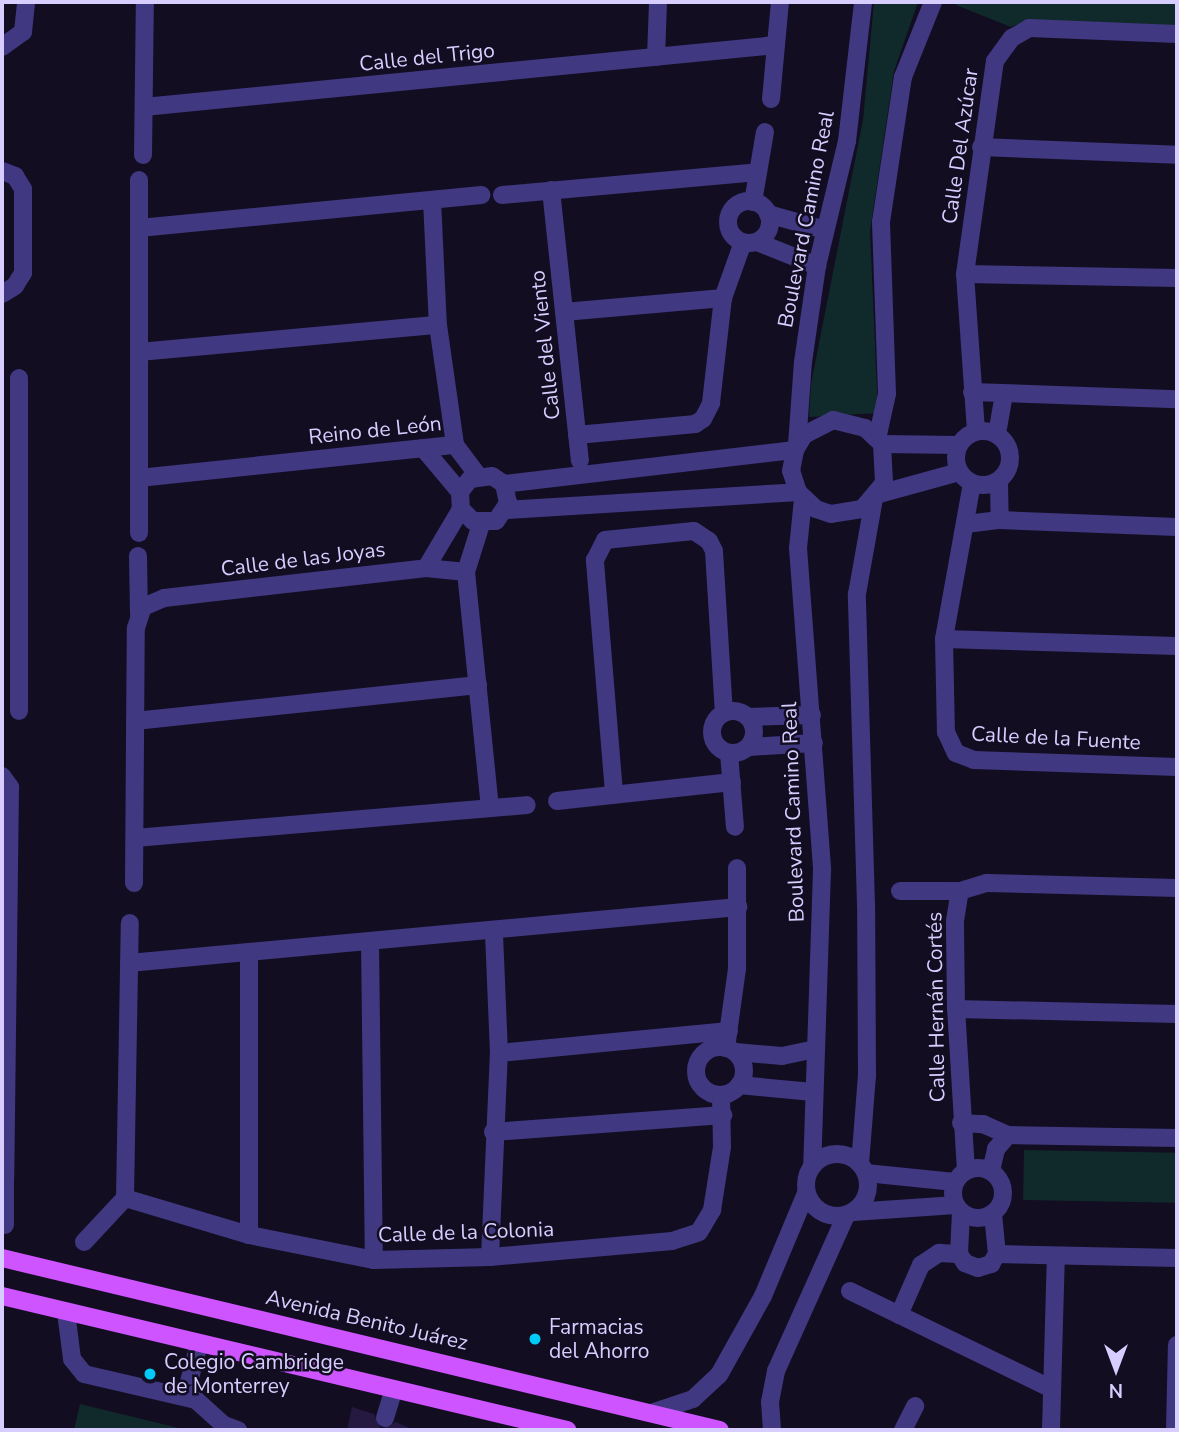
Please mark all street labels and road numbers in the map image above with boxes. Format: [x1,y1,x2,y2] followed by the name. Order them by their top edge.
[358,37,496,77] street label: Calle del Trigo
[937,66,983,226] street label: Calle Del Azúcar
[773,108,839,330] street label: Boulevard Camino Real
[525,269,565,421] street label: Calle del Viento
[307,410,443,450] street label: Reino de León
[219,536,387,582] street label: Calle de las Joyas
[777,701,809,923] street label: Boulevard Camino Real
[970,721,1142,755] street label: Calle de la Fuente
[922,912,950,1102] street label: Calle Hernán Cortés
[378,1216,554,1248] street label: Calle de la Colonia
[264,1284,470,1356] street label: Avenida Benito Juárez

